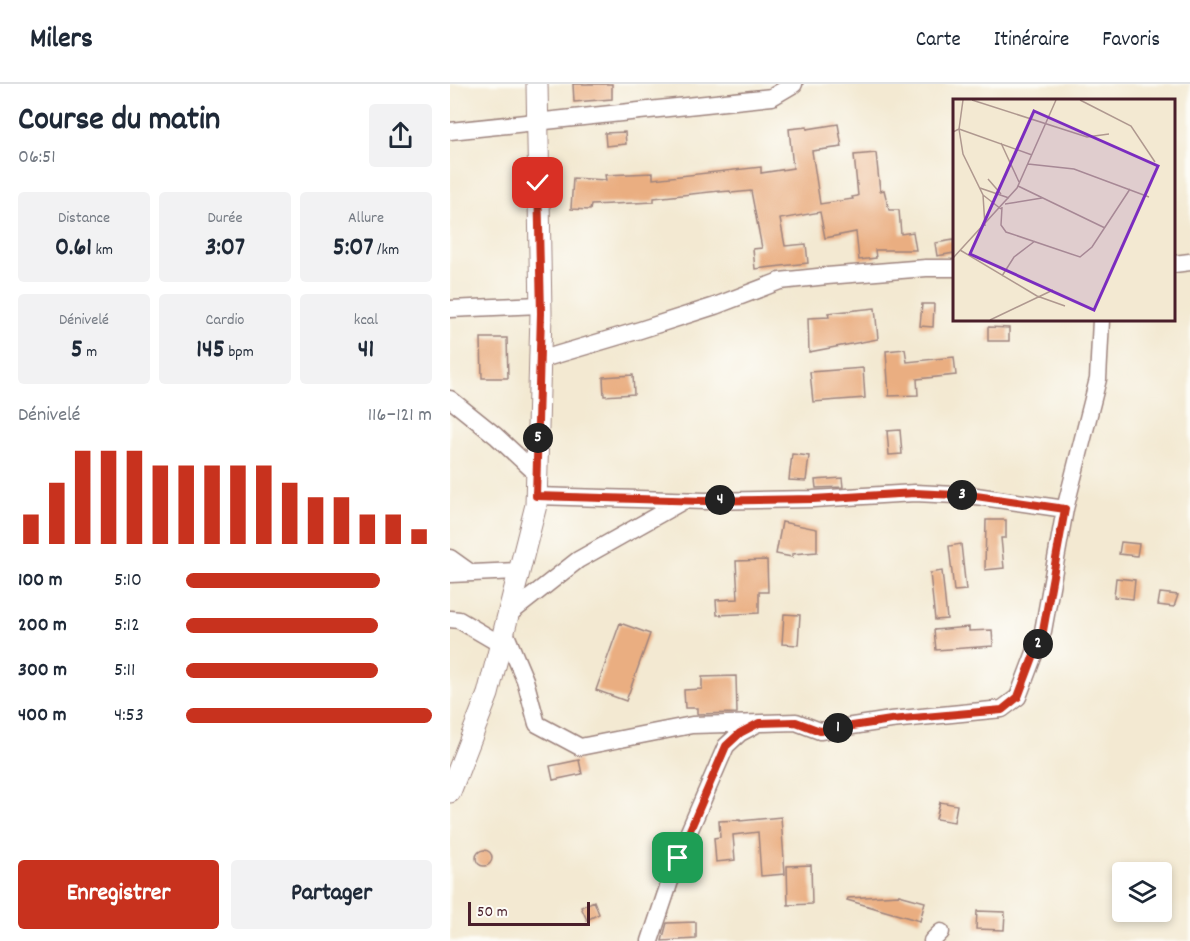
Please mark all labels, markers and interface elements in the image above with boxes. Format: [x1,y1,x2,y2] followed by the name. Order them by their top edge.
[30,21,93,61] text: Milers
[916,26,961,56] text: Carte
[994,26,1069,56] text: Itinéraire
[1102,26,1160,56] text: Favoris
[18,98,220,145] text: Course du matin
[953,99,1175,321] inset map
[369,104,432,167] button: share
[18,144,56,172] text: 06:51
[512,157,563,208] pin
[521,166,554,199] icon: check
[58,207,110,230] text: Distance
[207,207,243,230] text: Durée
[348,207,384,230] text: Allure
[55,230,92,267] text: 0.61
[205,230,245,267] text: 3:07
[333,230,373,267] text: 5:07
[92,239,113,262] text: km
[373,239,399,262] text: /km
[59,309,109,332] text: Dénivelé
[206,309,244,332] text: Cardio
[354,309,378,332] text: kcal
[71,332,83,369] text: 5
[196,332,225,369] text: 145
[358,332,374,369] text: 41
[83,341,97,364] text: m
[225,341,254,364] text: bpm
[18,402,80,430] text: Dénivelé
[368,402,432,430] text: 116–121 m
[523,423,553,453] pin: 5
[534,426,542,449] text: 5
[947,480,977,510] pin: 3
[958,483,966,506] text: 3
[705,485,735,515] pin: 4
[717,488,723,511] text: 4
[18,567,63,595] text: 100 m
[114,567,142,595] text: 5:10
[18,612,67,640] text: 200 m
[114,612,140,640] text: 5:12
[1023,629,1053,659] pin: 2
[1035,632,1042,655] text: 2
[18,657,67,685] text: 300 m
[114,657,135,685] text: 5:11
[18,702,66,730] text: 400 m
[114,702,144,730] text: 4:53
[823,713,853,743] pin: 1
[836,716,840,739] text: 1
[652,832,703,883] pin
[661,841,694,874] icon: arrive
[18,860,219,929] button: Enregistrer
[231,860,432,929] button: Partager
[1112,862,1172,922] map controls
[1112,862,1172,922] button: layers
[468,899,590,926] scale bar
[477,901,508,924] text: 50 m

